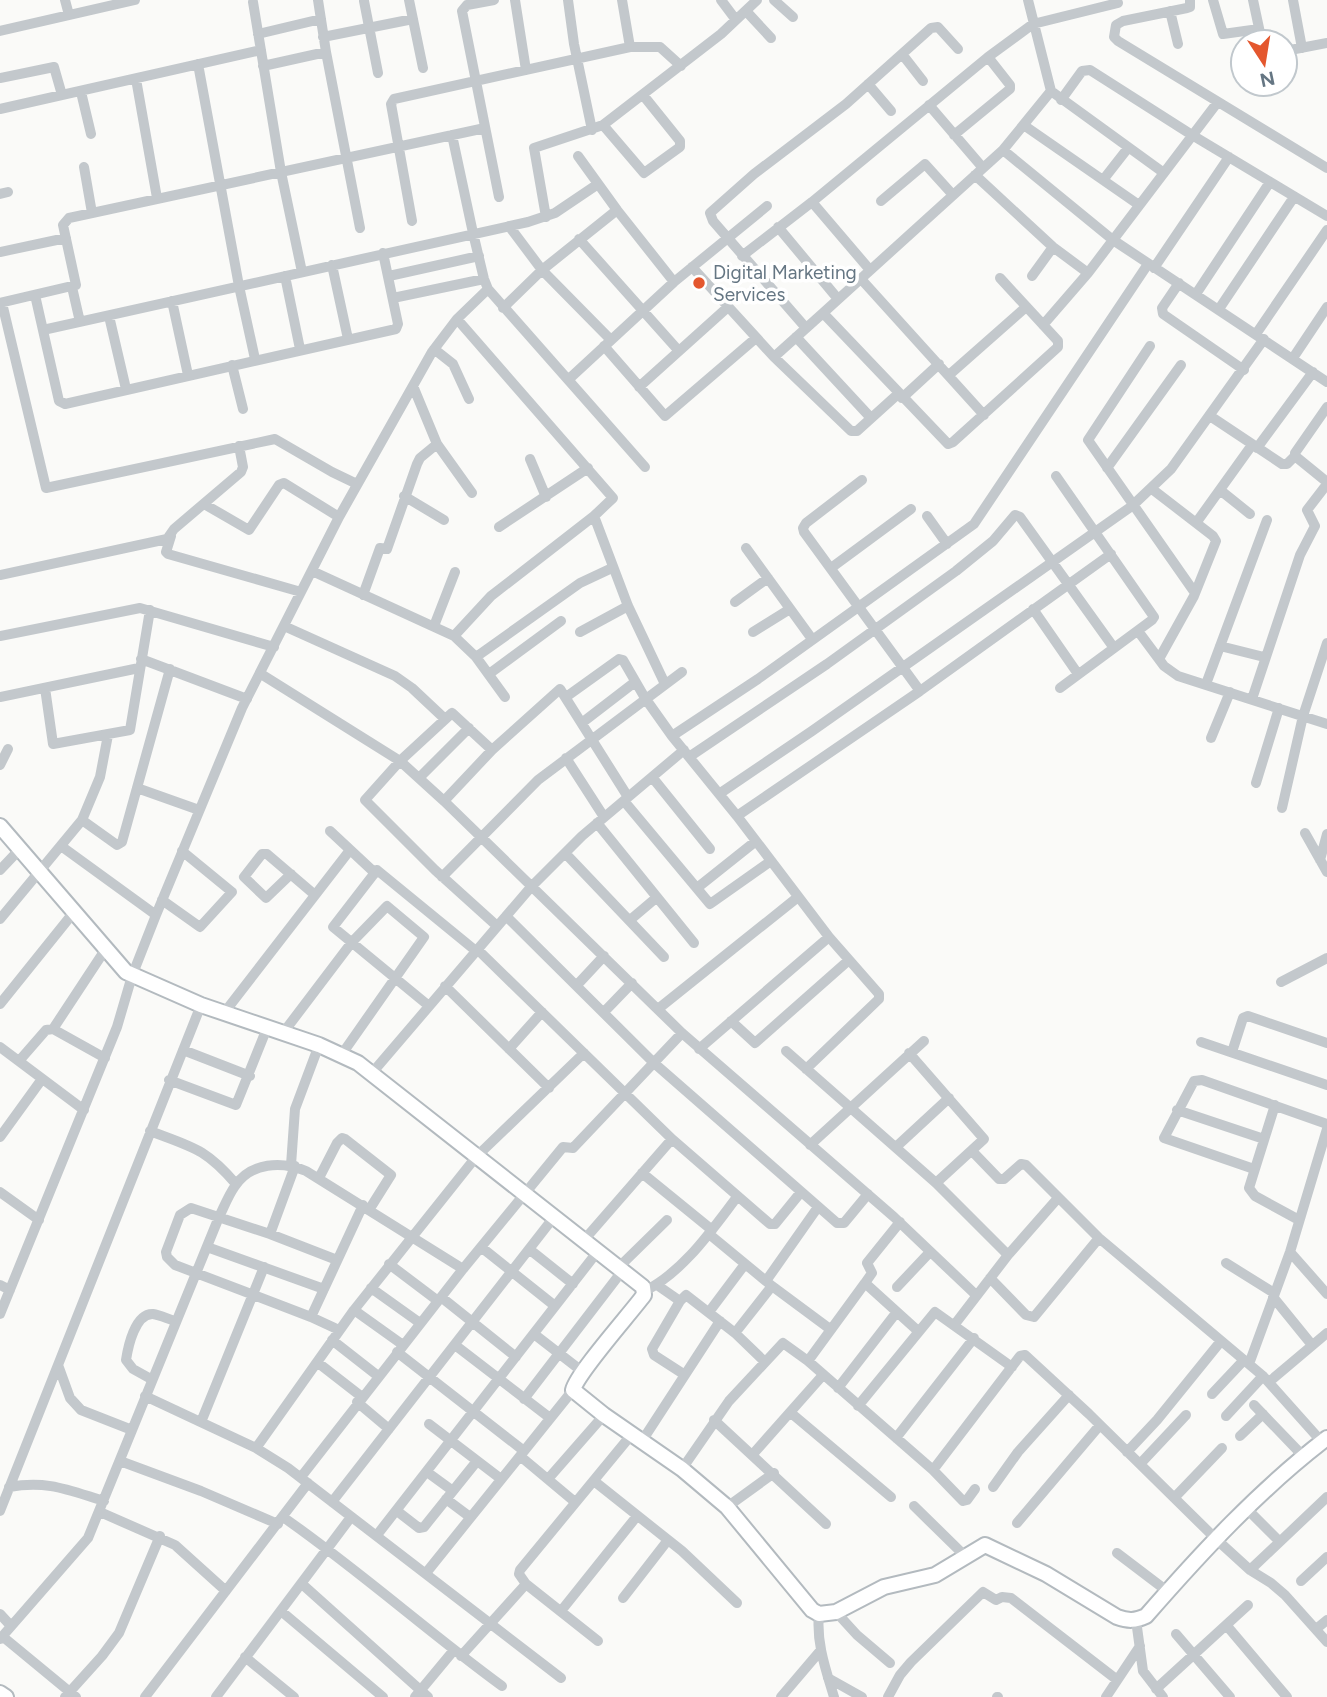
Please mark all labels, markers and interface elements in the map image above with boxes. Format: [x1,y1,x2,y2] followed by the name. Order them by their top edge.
[1229,28,1299,98] north arrow
[1258,66,1277,92] text: N
[713,261,857,306] place label: Digital Marketing Services
[691,275,707,291] marker: Digital Marketing Services

